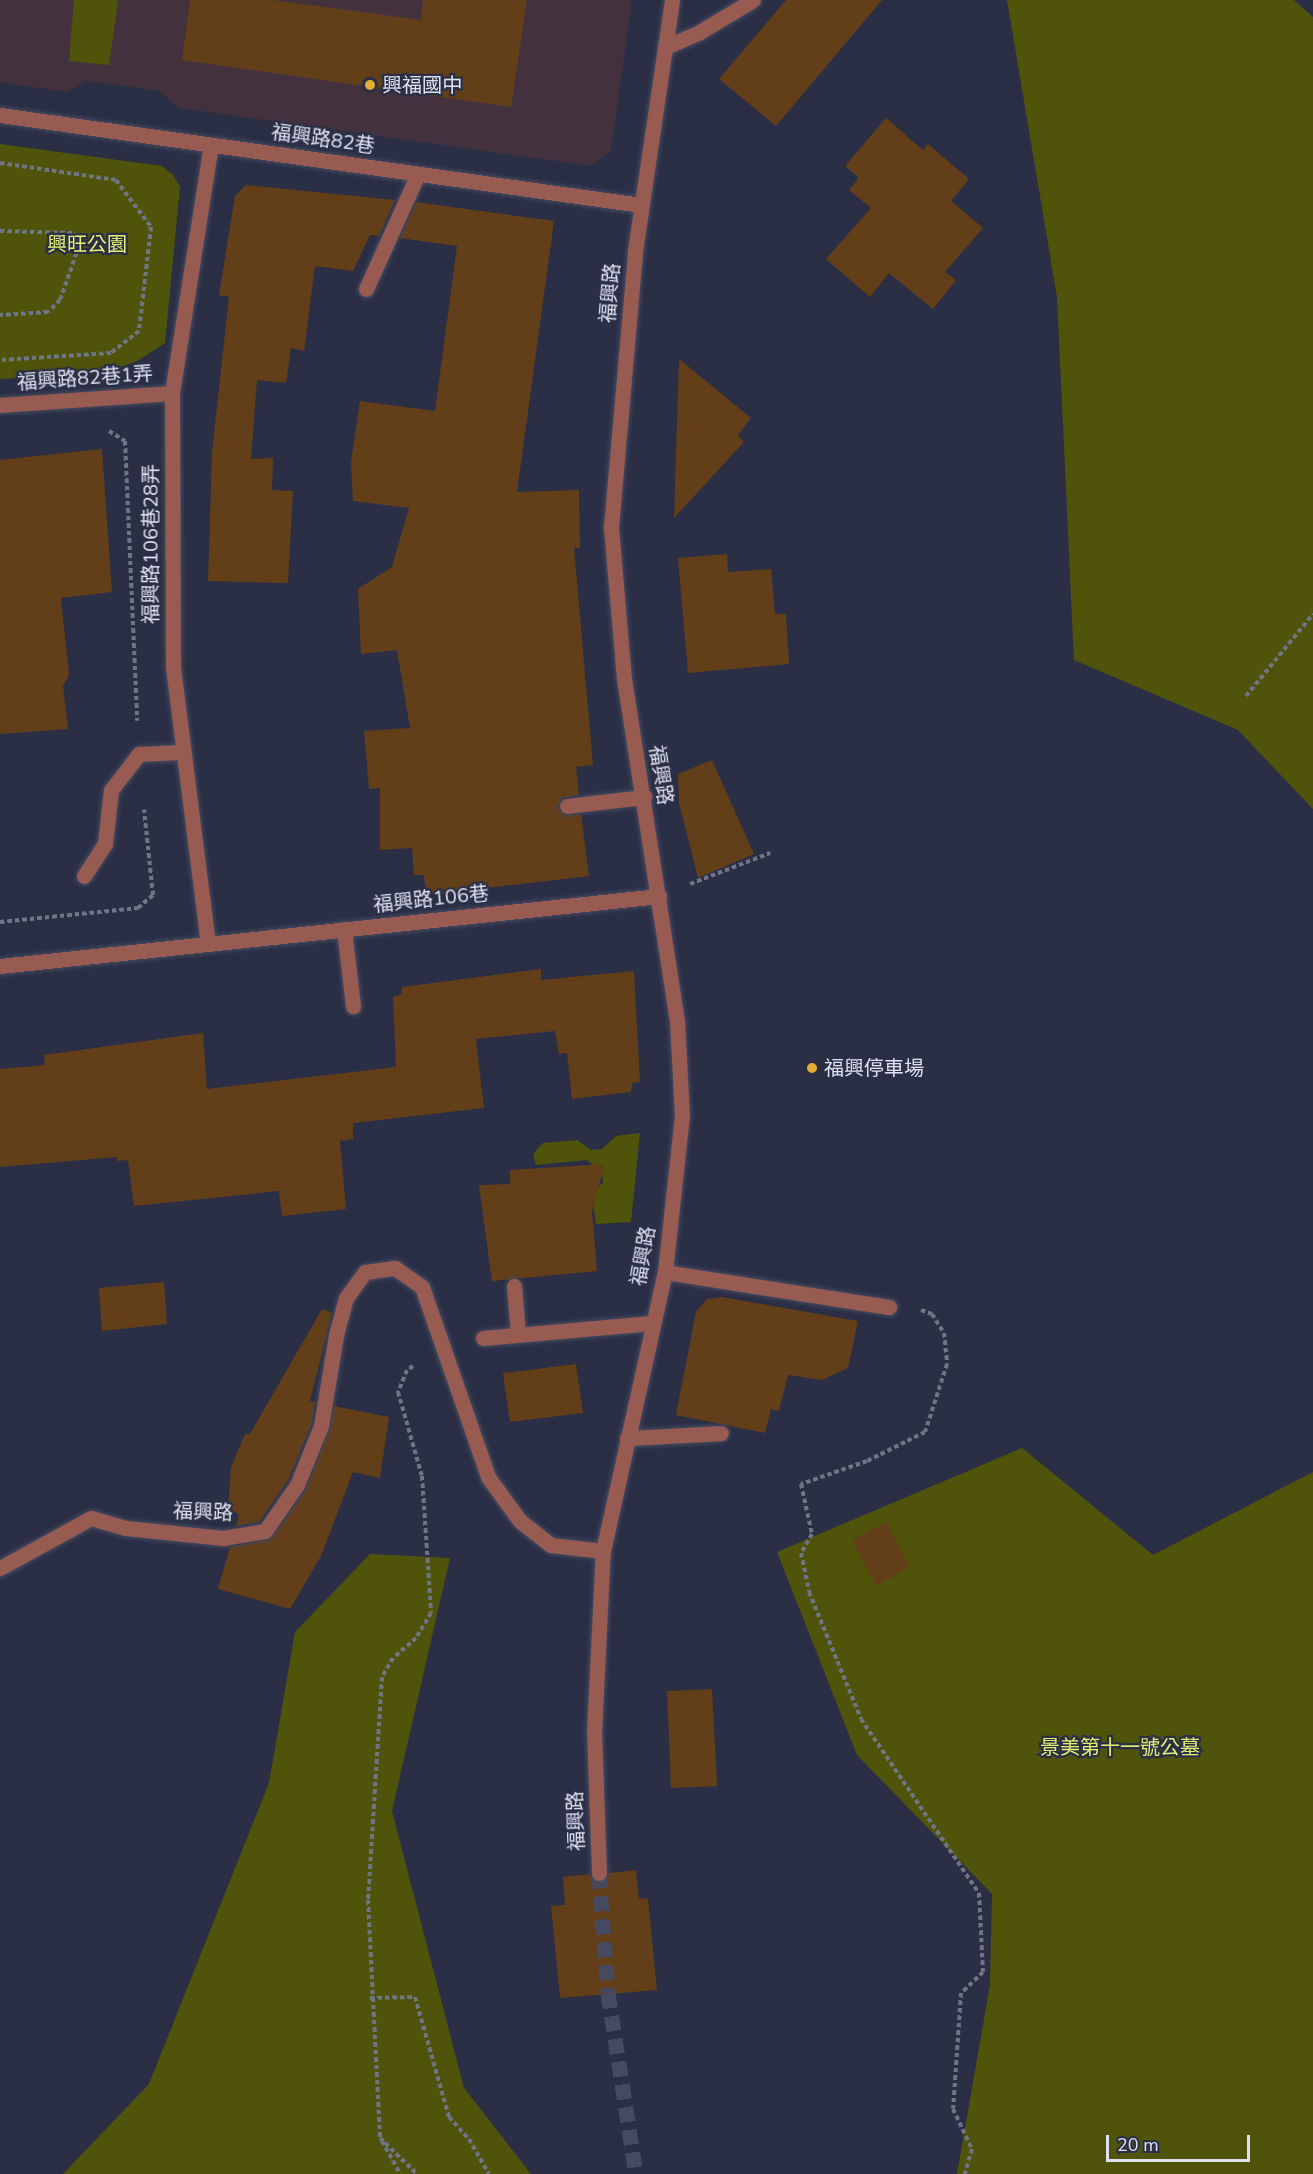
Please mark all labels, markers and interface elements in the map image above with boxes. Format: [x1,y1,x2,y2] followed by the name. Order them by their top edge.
[382,73,462,97] place label: 興福國中
[363,78,377,92] marker: 興福國中
[270,120,376,158] street label: 福興路82巷
[47,232,127,256] park label: 興旺公園
[595,262,625,324] street label: 福興路
[16,361,154,395] street label: 福興路82巷1弄
[139,464,163,624] street label: 福興路106巷28弄
[644,743,678,807] street label: 福興路
[372,881,490,917] street label: 福興路106巷
[824,1056,924,1080] place label: 福興停車場
[805,1061,819,1075] marker: 福興停車場
[626,1224,660,1288] street label: 福興路
[173,1499,233,1525] street label: 福興路
[1040,1735,1200,1759] park label: 景美第十一號公墓
[563,1791,589,1851] street label: 福興路
[1109,2123,1253,2161] scale bar
[1117,2133,1159,2157] text: 20 m

